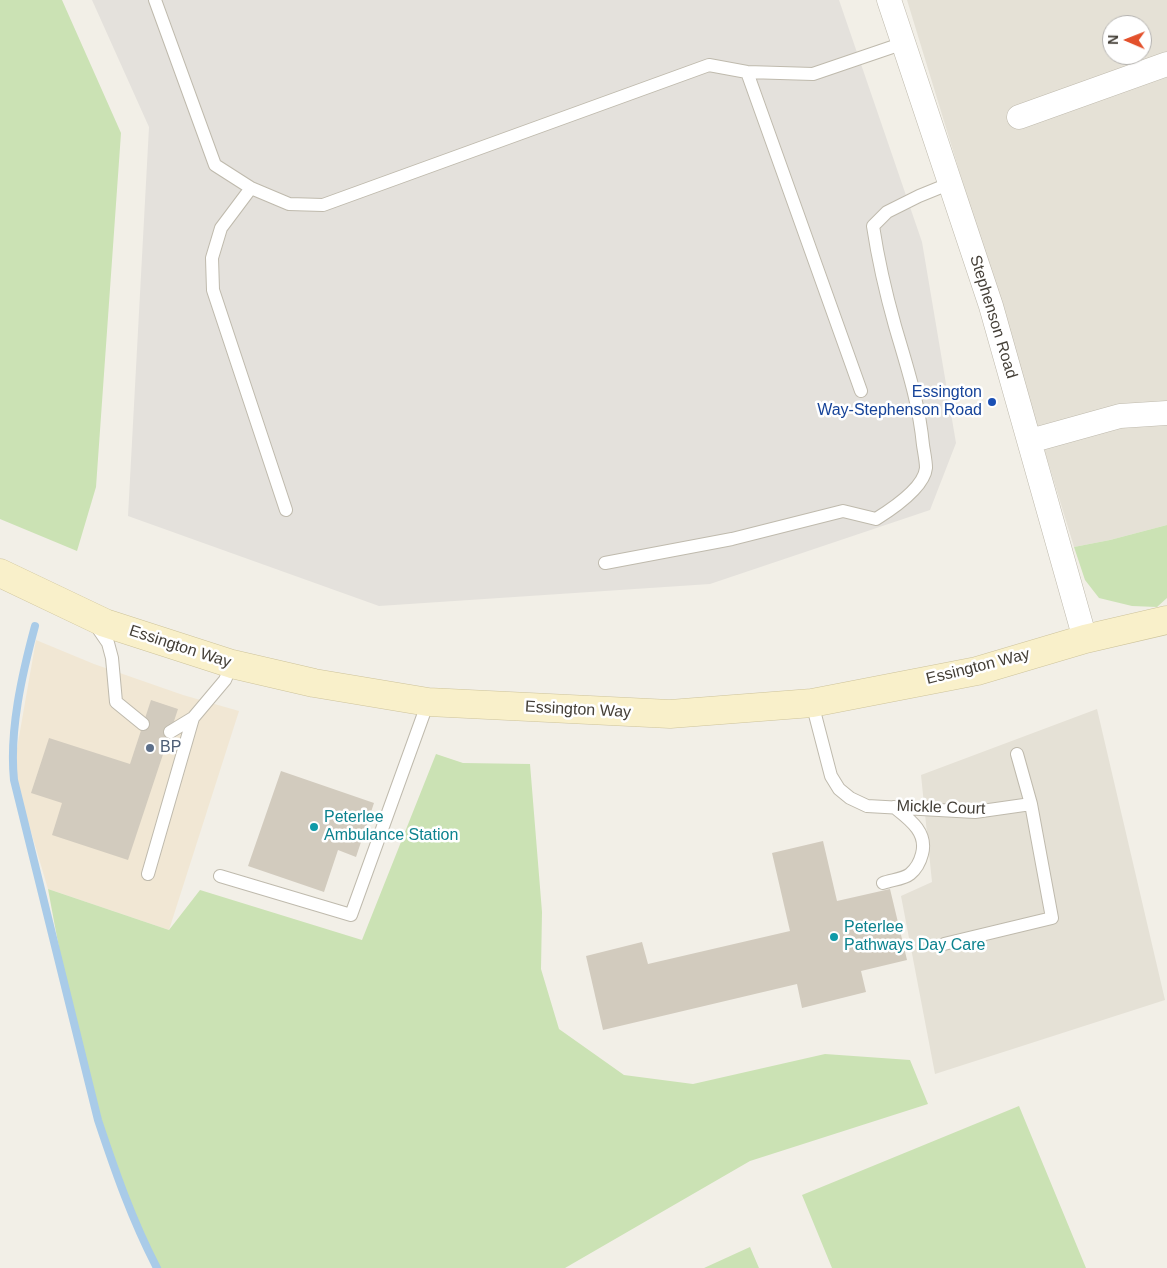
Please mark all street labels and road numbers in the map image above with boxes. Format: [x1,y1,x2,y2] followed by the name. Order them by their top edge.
[965,253,1021,381] street label: Stephenson Road
[127,621,233,673] street label: Essington Way
[924,645,1032,689] street label: Essington Way
[525,698,631,722] street label: Essington Way
[896,797,986,819] street label: Mickle Court

